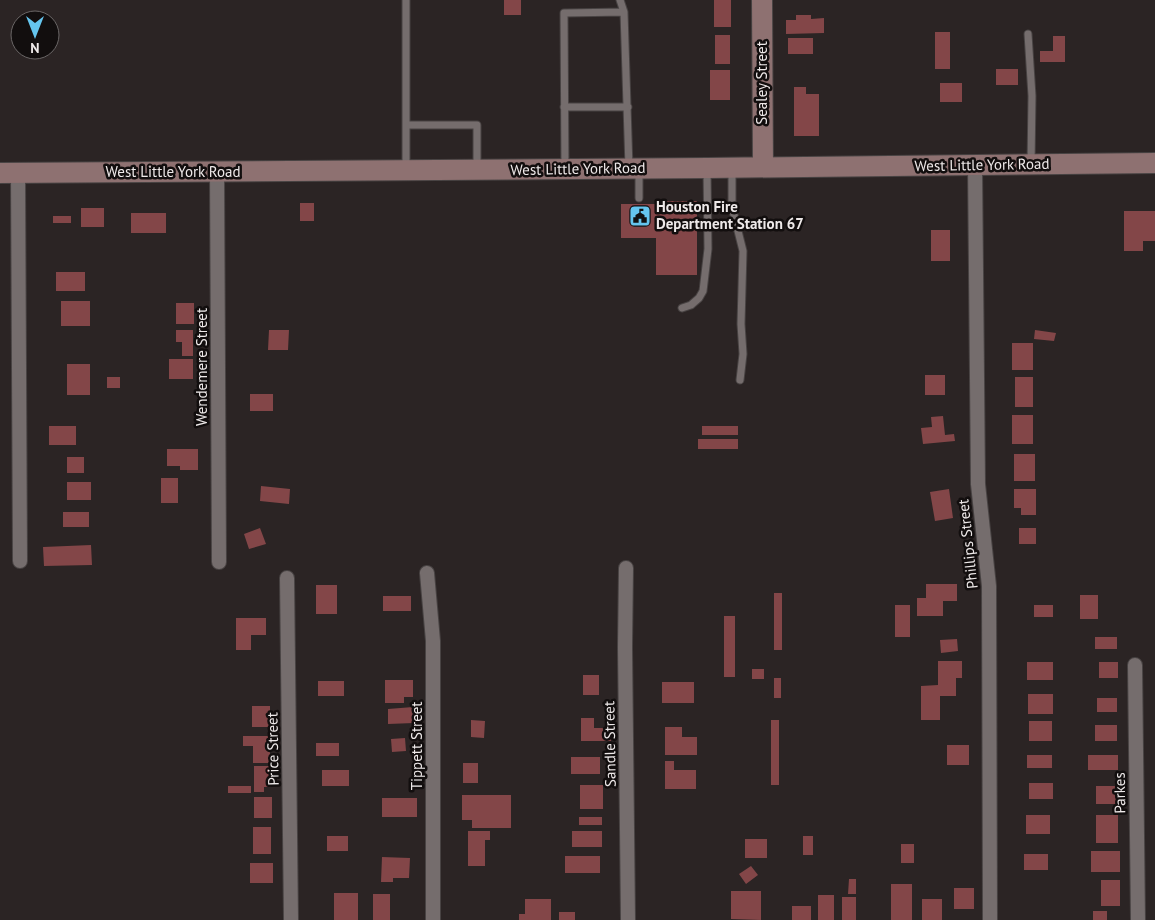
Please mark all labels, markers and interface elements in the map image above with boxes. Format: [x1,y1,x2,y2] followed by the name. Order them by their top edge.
[10,10,60,60] north arrow
[30,39,40,57] text: N
[752,41,771,125] street label: Sealey Street
[914,154,1050,175] street label: West Little York Road
[510,158,646,179] street label: West Little York Road
[105,162,241,181] street label: West Little York Road
[656,197,804,233] place label: Houston Fire Department Station 67
[628,204,652,228] public building icon: Houston Fire Department Station 67
[192,308,211,426] street label: Wendemere Street
[953,498,982,590] street label: Phillips Street
[599,701,620,787] street label: Sandle Street
[407,702,426,790] street label: Tippett Street
[262,712,283,786] street label: Price Street
[1110,772,1129,814] street label: Parkes

